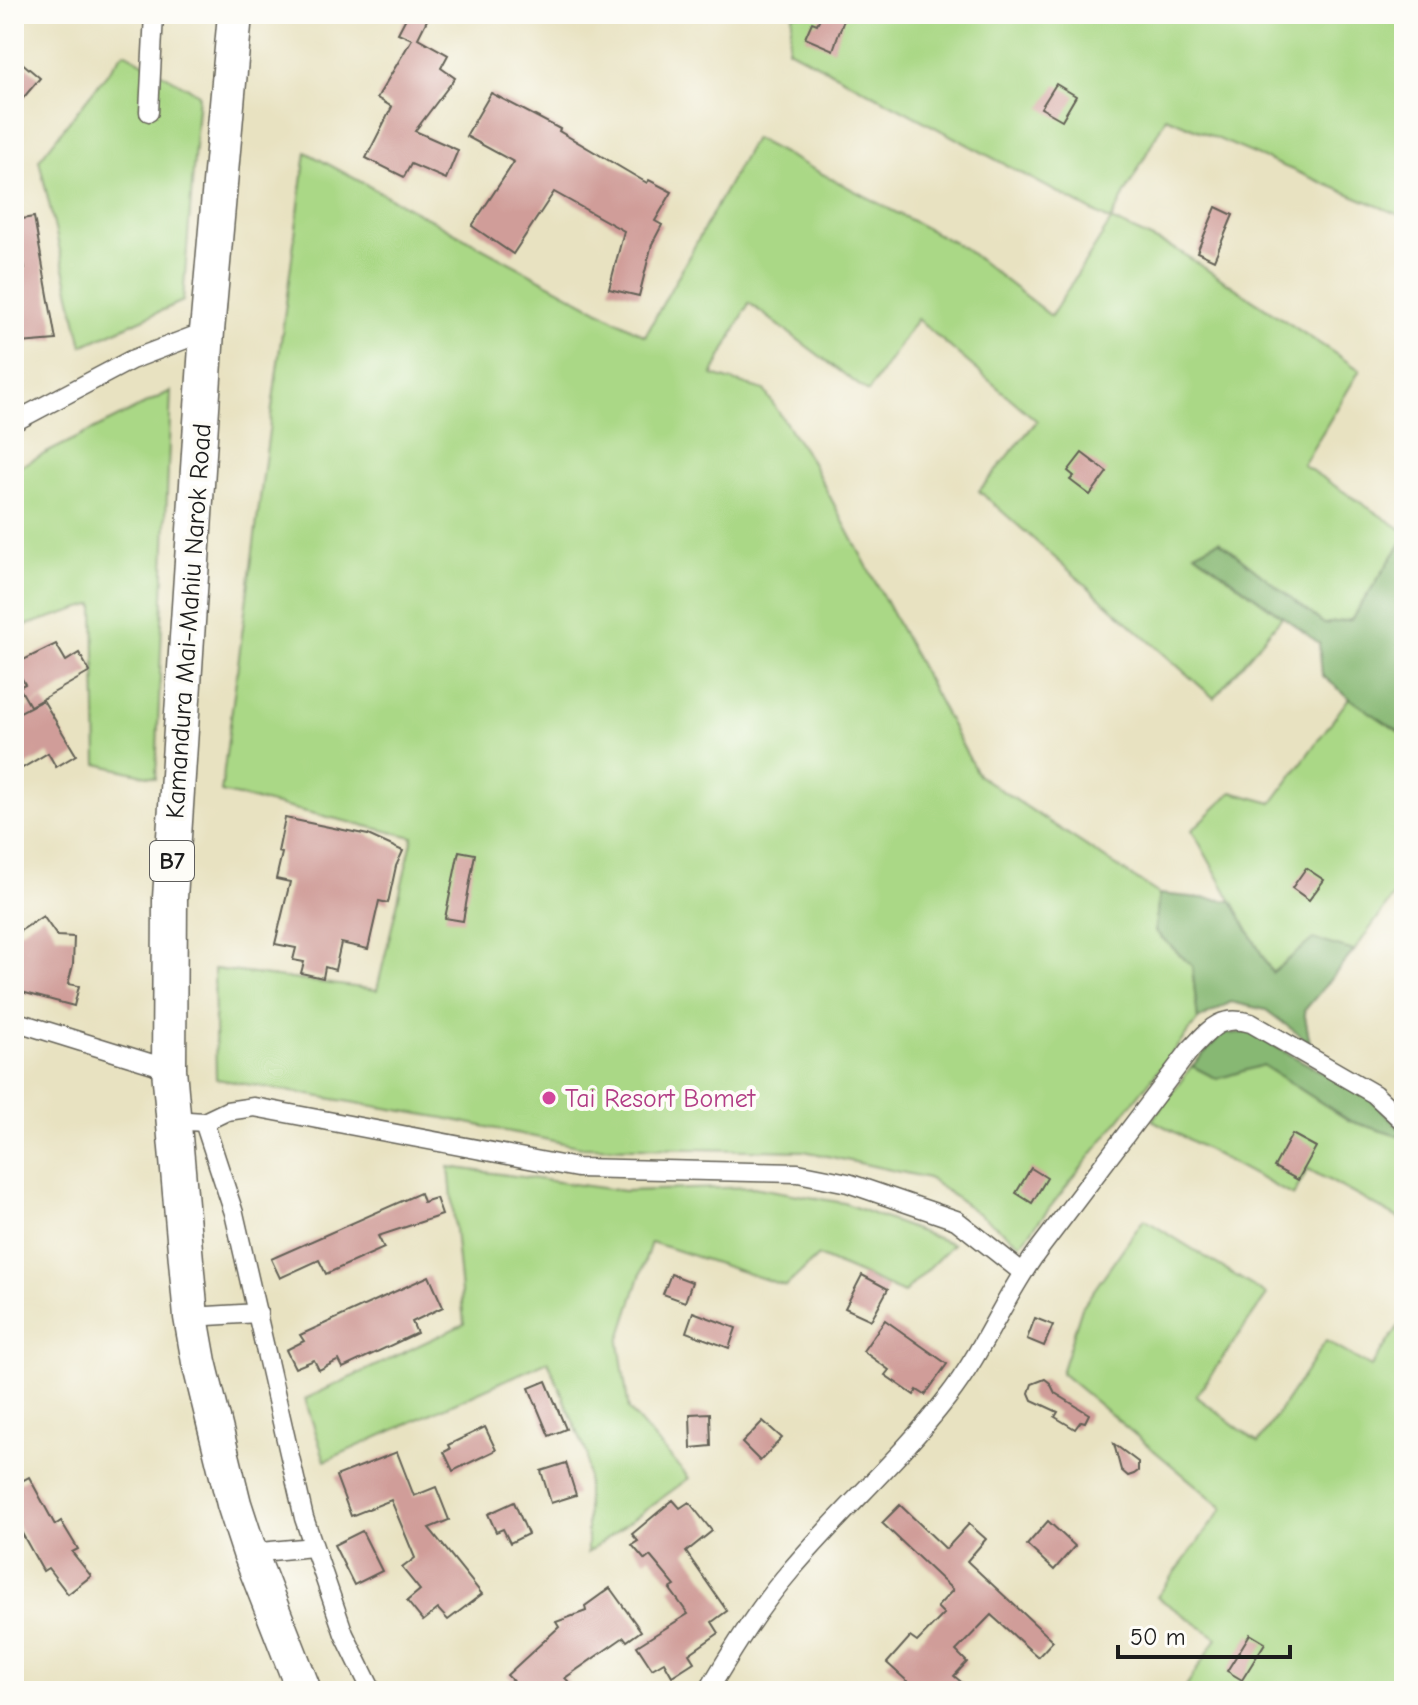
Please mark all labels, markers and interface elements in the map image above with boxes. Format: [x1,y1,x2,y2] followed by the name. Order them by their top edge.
[160,422,218,820] street label: Kamandura Mai-Mahiu Narok Road
[150,841,194,881] road number: B7
[565,1084,757,1114] place label: Tai Resort Bomet
[540,1089,558,1107] marker: Tai Resort Bomet
[1118,1609,1290,1659] scale bar
[1130,1623,1186,1651] text: 50 m

